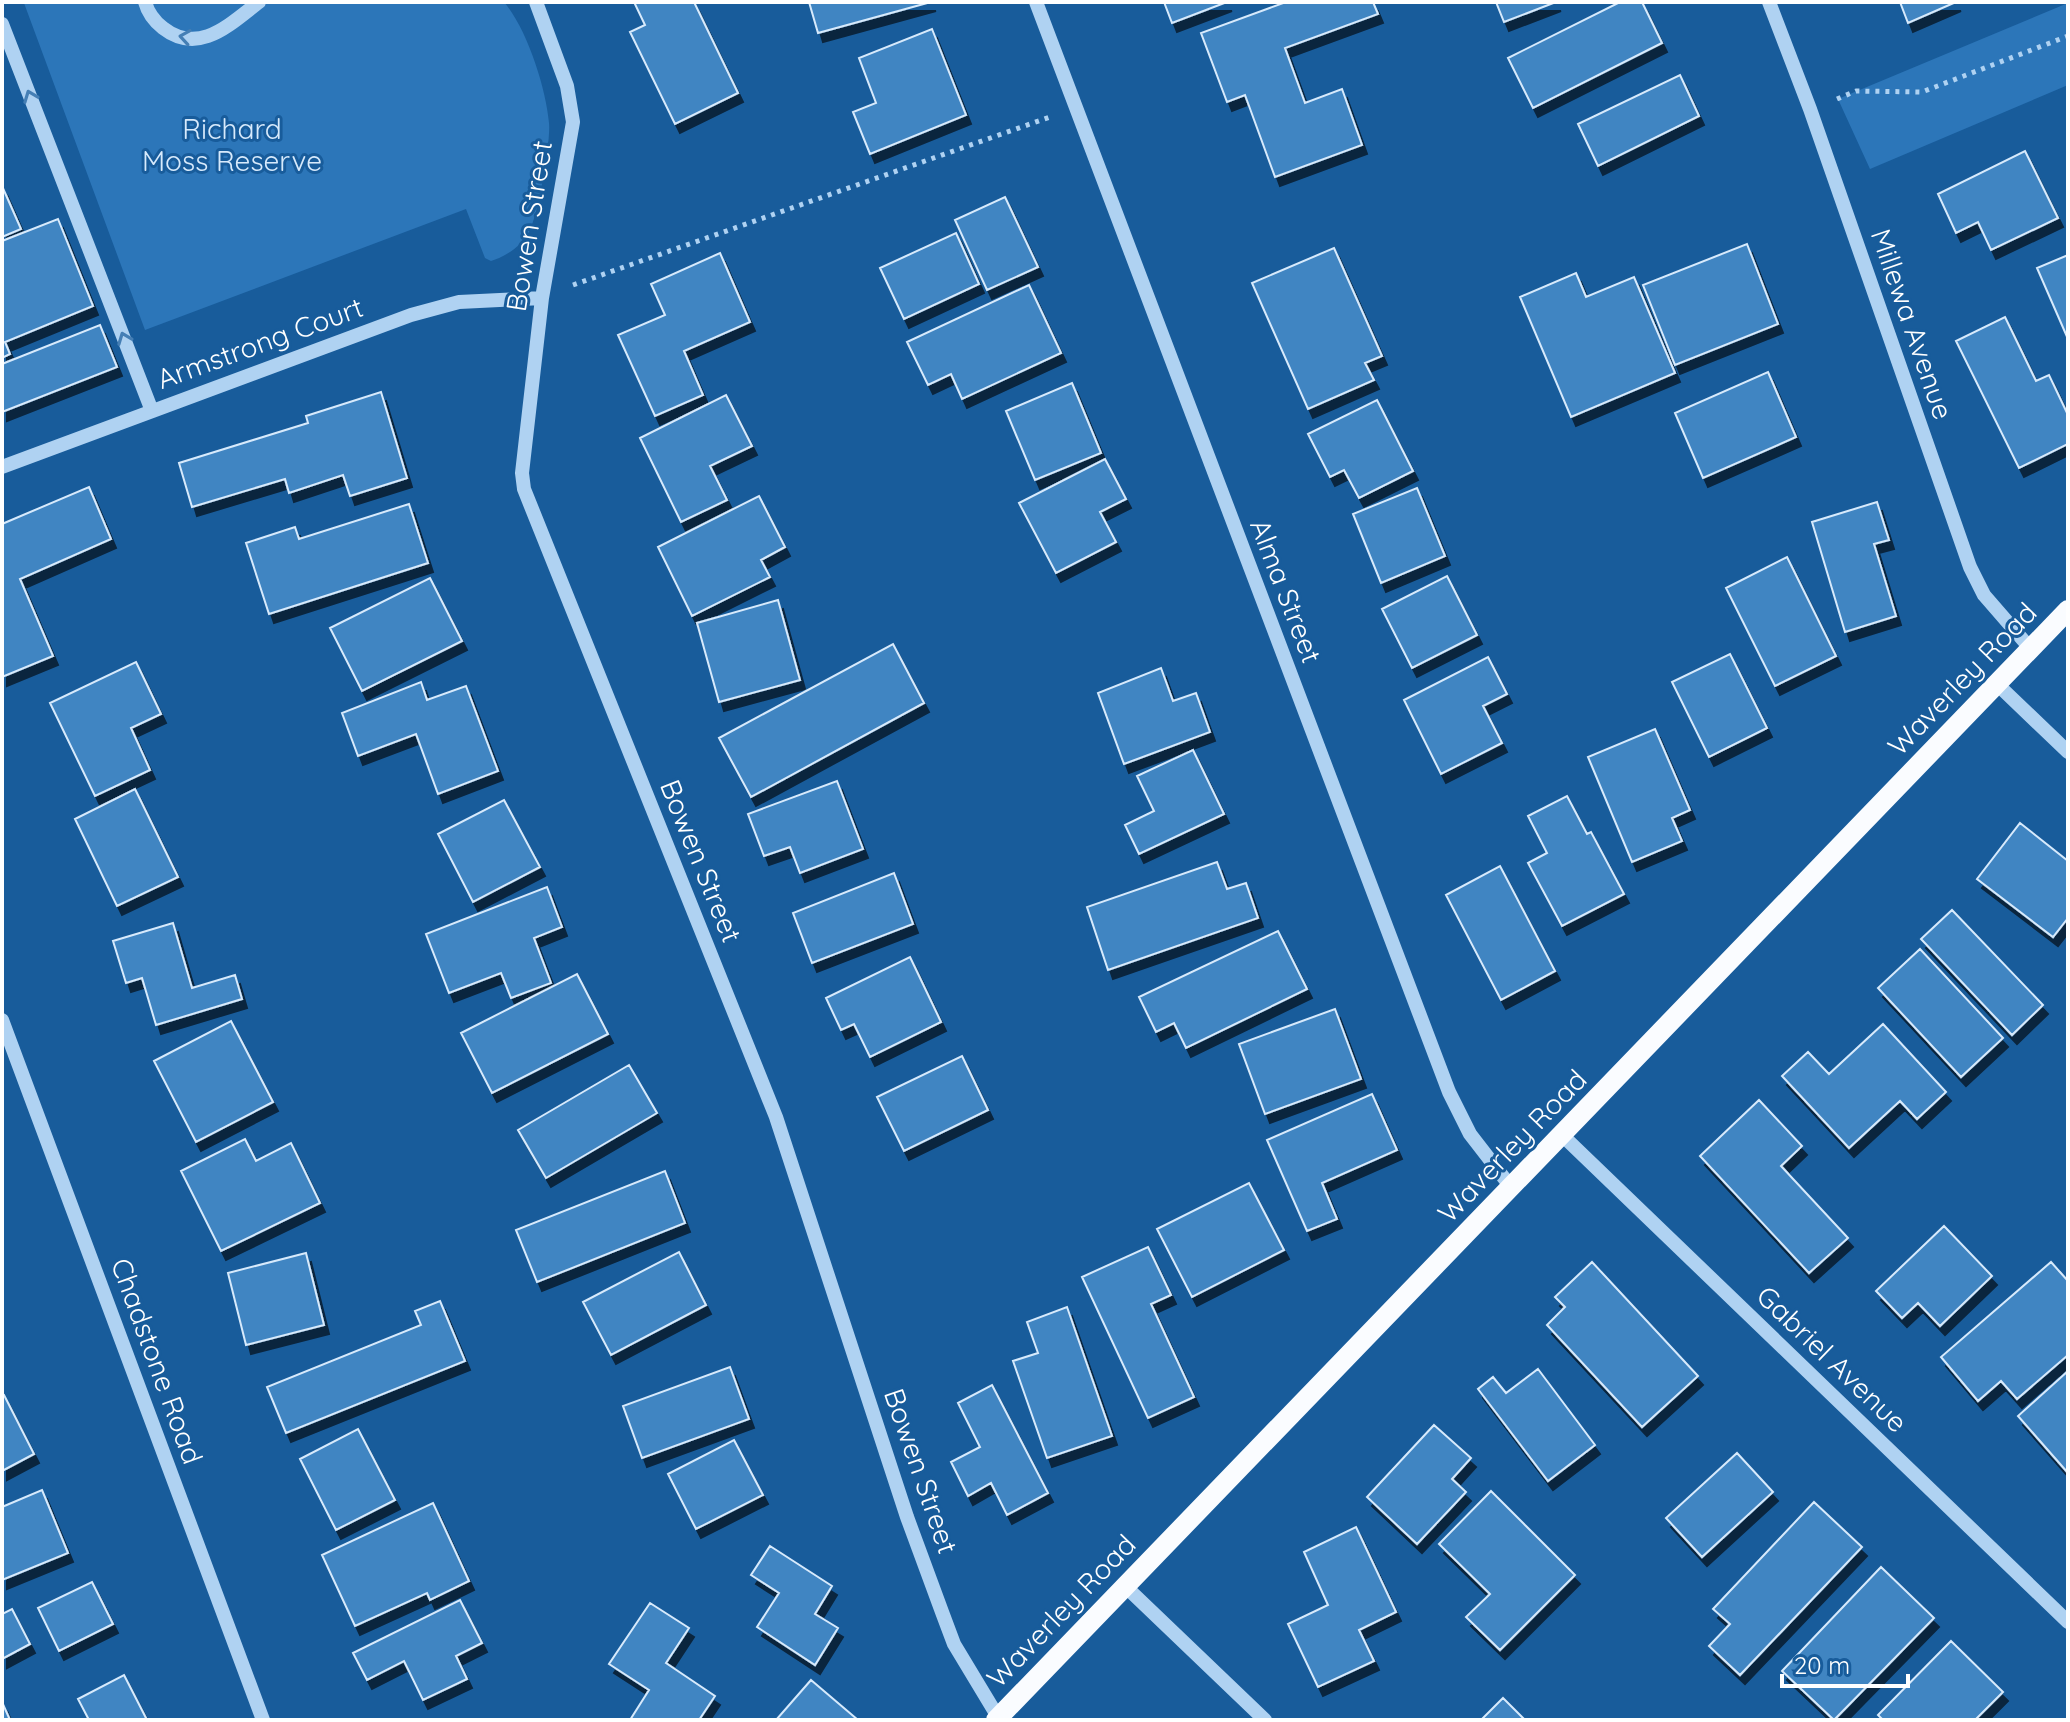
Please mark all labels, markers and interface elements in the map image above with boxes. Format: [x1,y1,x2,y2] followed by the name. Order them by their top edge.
[178,29,191,46] one-way arrow
[23,90,40,104] one-way arrow
[142,111,322,178] park label: Richard Moss Reserve
[498,138,559,314] street label: Bowen Street
[1864,224,1961,424] street label: Millewa Avenue
[152,289,368,396] street label: Armstrong Court
[117,332,134,346] one-way arrow
[1243,514,1330,668] street label: Alma Street
[1880,595,2044,763] street label: Waverley Road
[653,774,750,947] street label: Bowen Street
[1430,1062,1594,1230] street label: Waverley Road
[104,1253,211,1469] street label: Chadstone Road
[1750,1278,1915,1439] street label: Gabriel Avenue
[877,1384,966,1558] street label: Bowen Street
[979,1527,1143,1695] street label: Waverley Road
[1782,1638,1908,1688] scale bar
[1794,1650,1850,1680] text: 20 m

